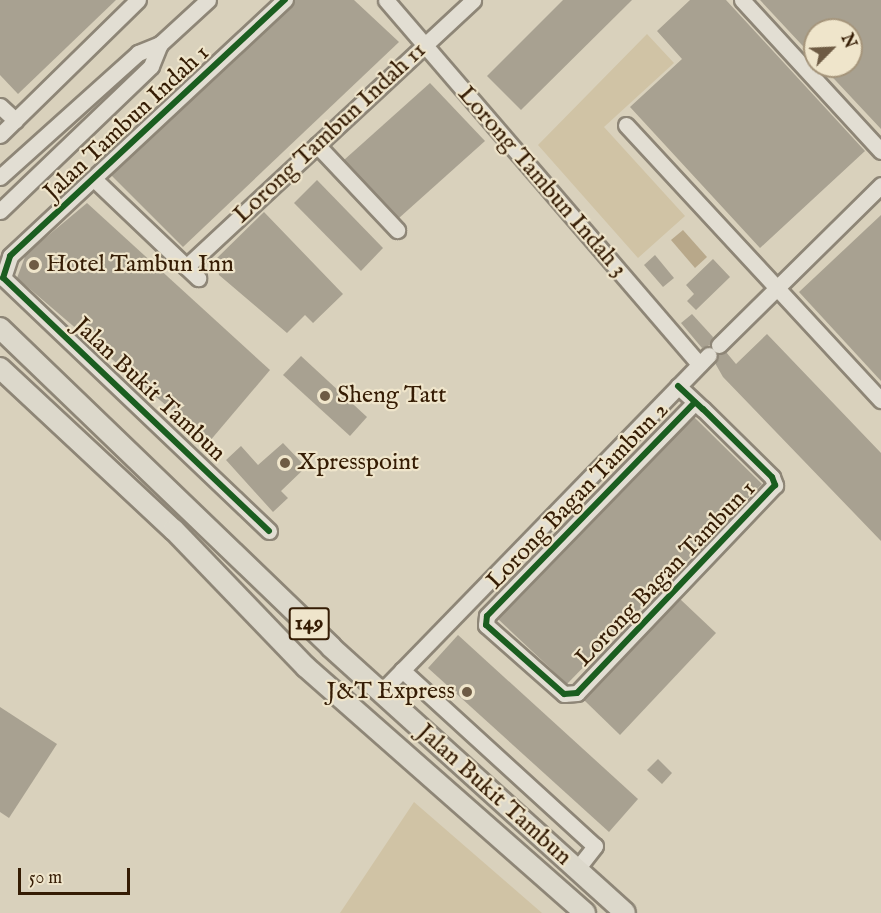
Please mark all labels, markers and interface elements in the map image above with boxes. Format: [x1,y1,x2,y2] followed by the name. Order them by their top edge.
[803,18,863,78] north arrow
[836,31,860,52] text: N
[228,36,432,230] street label: Lorong Tambun Indah 11
[38,39,216,207] street label: Jalan Tambun Indah 1
[451,81,633,283] street label: Lorong Tambun Indah 3
[46,251,234,279] place label: Hotel Tambun Inn
[27,258,41,272] marker: Hotel Tambun Inn
[67,312,231,468] street label: Jalan Bukit Tambun
[337,382,447,410] place label: Sheng Tatt
[318,389,332,403] marker: Sheng Tatt
[481,396,675,596] street label: Lorong Bagan Tambun 2
[297,449,419,477] place label: Xpresspoint
[278,456,292,470] marker: Xpresspoint
[570,475,762,673] street label: Lorong Bagan Tambun 1
[288,605,330,643] road number: 149
[327,678,455,706] place label: J&T Express
[460,685,474,699] marker: J&T Express
[411,718,577,872] street label: Jalan Bukit Tambun
[21,856,134,894] scale bar
[29,867,62,890] text: 50 m

